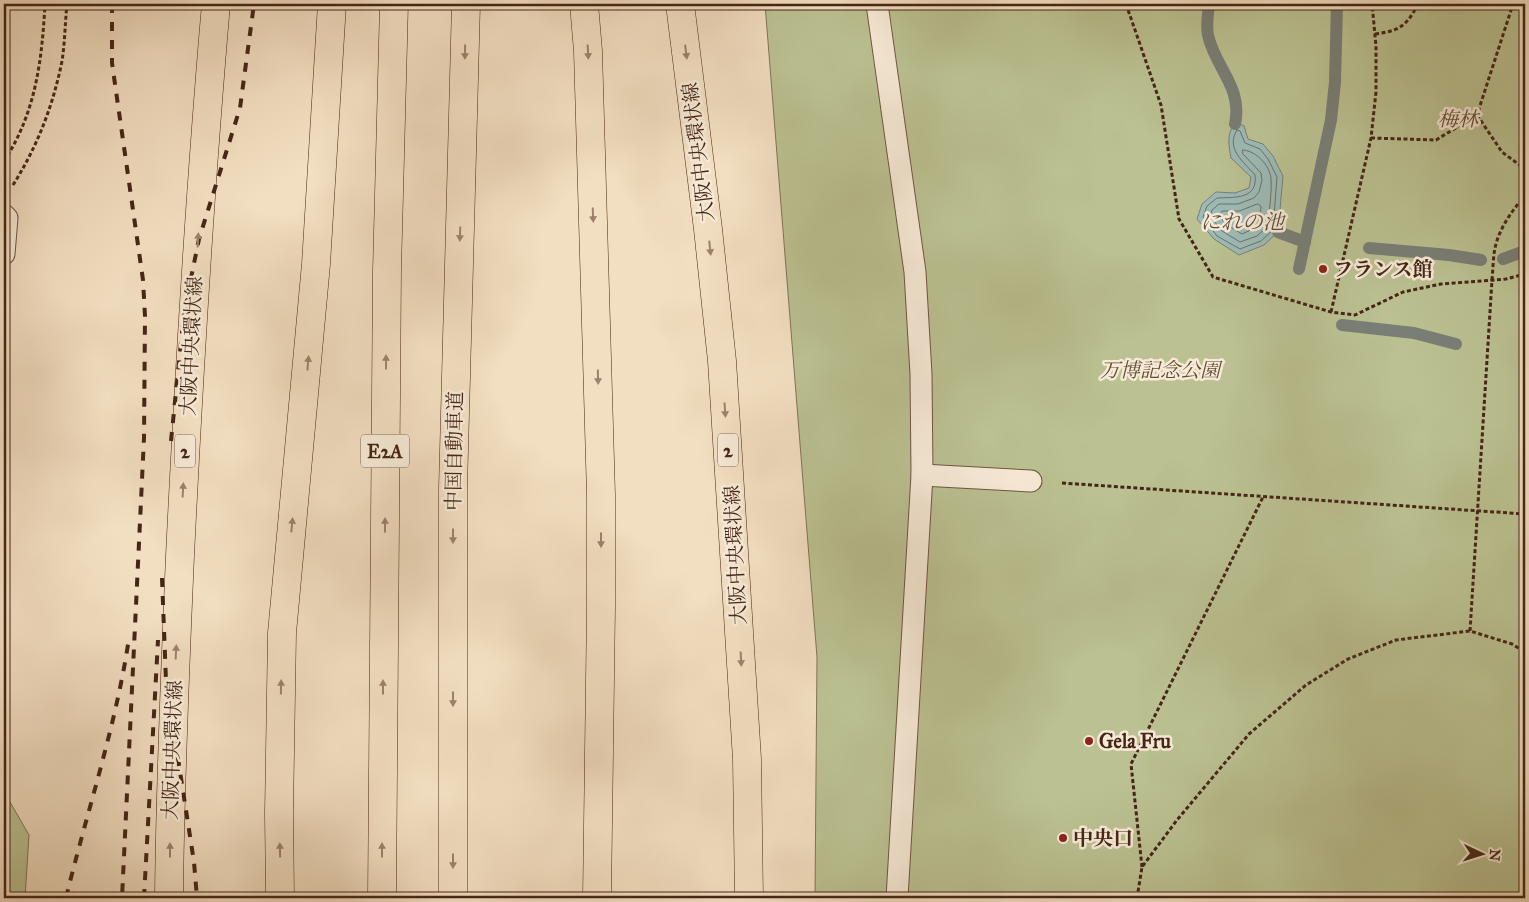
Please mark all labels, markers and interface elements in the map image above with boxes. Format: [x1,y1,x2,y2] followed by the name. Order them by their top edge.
[682,44,690,60] one-way arrow
[461,45,469,61] one-way arrow
[584,45,592,61] one-way arrow
[678,81,718,223] street label: 大阪中央環状線
[1438,107,1481,131] park label: 梅林
[589,207,597,223] one-way arrow
[1200,209,1286,235] water label: にれの池
[456,226,464,242] one-way arrow
[194,232,202,248] one-way arrow
[706,241,714,257] one-way arrow
[1333,257,1432,281] place label: フランス館
[1317,263,1329,275] marker: フランス館
[175,275,207,417] street label: 大阪中央環状線
[382,354,390,370] one-way arrow
[304,355,312,371] one-way arrow
[1100,358,1223,382] park label: 万博記念公園
[594,369,602,385] one-way arrow
[441,391,467,511] street label: 中国自動車道
[721,402,729,418] one-way arrow
[175,434,195,468] road number: 2
[361,434,409,468] road number: E2A
[718,434,738,466] road number: 2
[180,482,188,498] one-way arrow
[719,484,751,626] street label: 大阪中央環状線
[381,516,389,532] one-way arrow
[288,517,296,533] one-way arrow
[449,529,457,545] one-way arrow
[597,532,605,548] one-way arrow
[172,644,180,660] one-way arrow
[738,652,746,668] one-way arrow
[277,679,285,695] one-way arrow
[379,679,387,695] one-way arrow
[158,680,186,820] street label: 大阪中央環状線
[449,691,457,707] one-way arrow
[1099,729,1171,753] place label: Gela Fru
[1083,735,1095,747] marker: Gela Fru
[1073,826,1133,850] place label: 中央口
[1456,830,1506,880] north arrow
[1057,832,1069,844] marker: 中央口
[166,841,174,857] one-way arrow
[275,841,283,857] one-way arrow
[378,841,386,857] one-way arrow
[1486,848,1503,862] text: N
[449,854,457,870] one-way arrow

